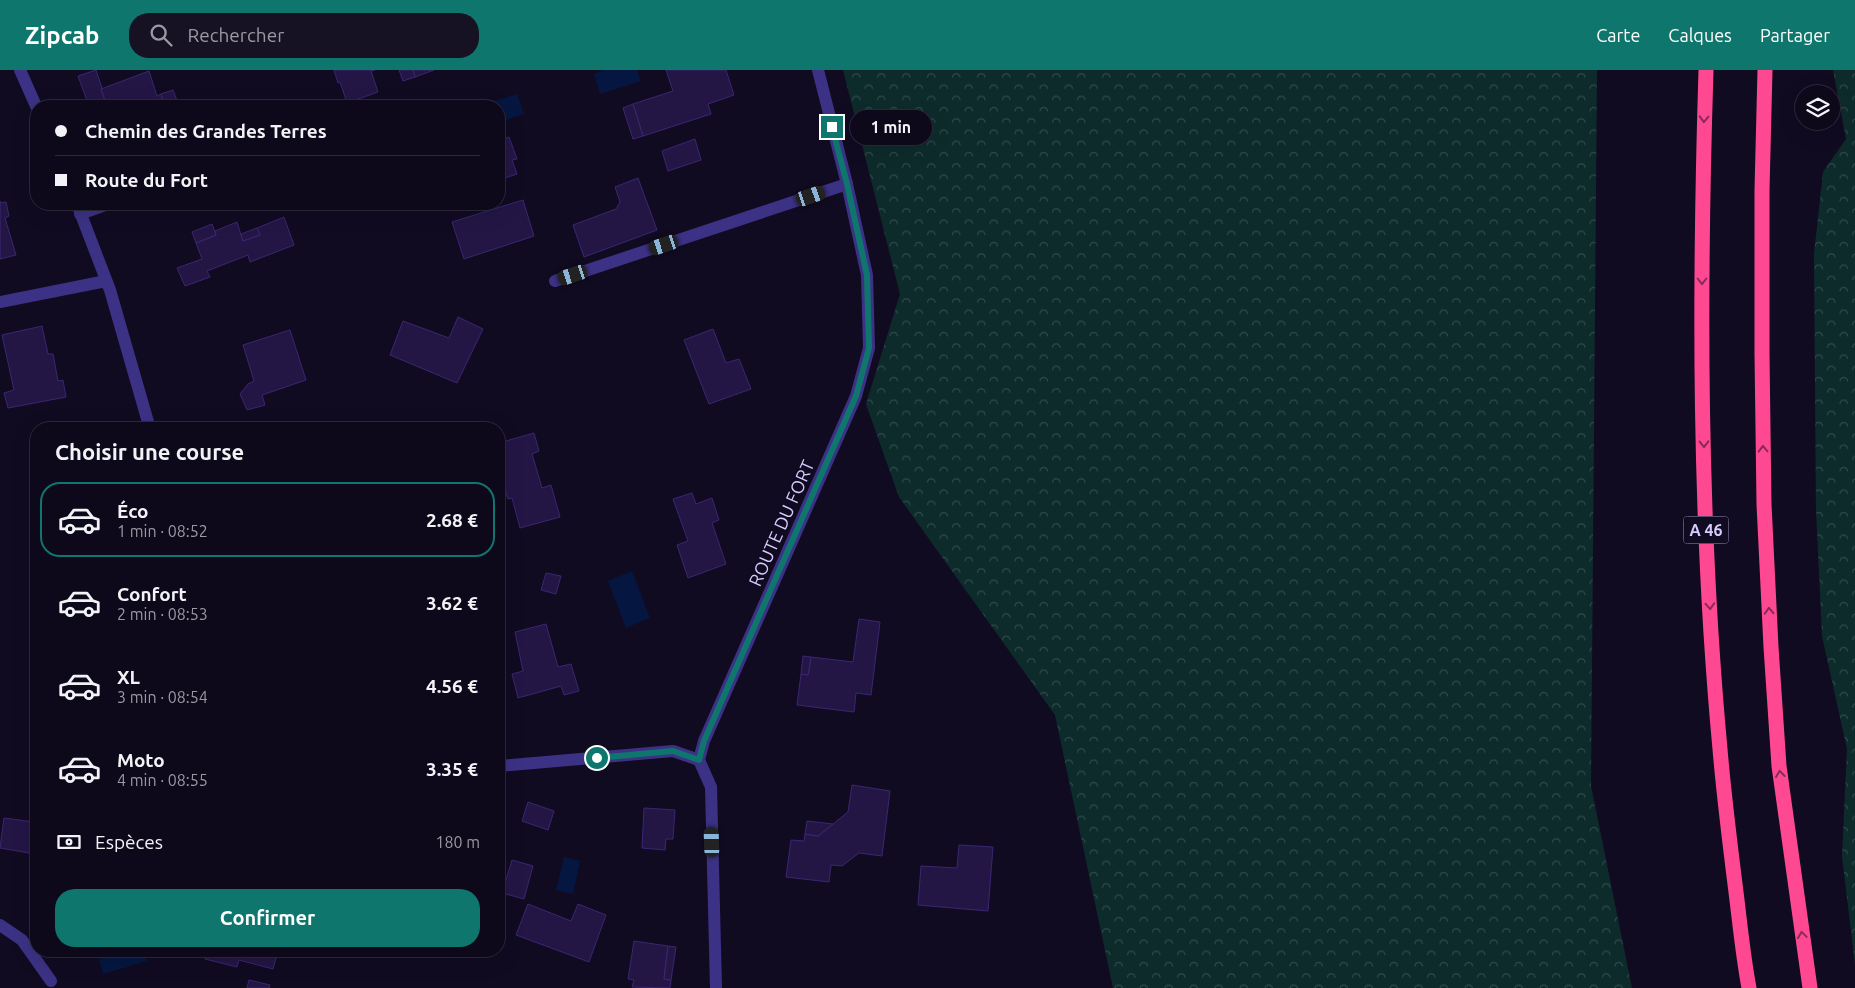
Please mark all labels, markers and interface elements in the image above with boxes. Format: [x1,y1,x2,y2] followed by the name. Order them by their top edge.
[129,13,479,58] search box
[147,21,175,49] icon: search
[25,22,99,49] text: Zipcab
[187,24,284,46] text: Rechercher
[1596,25,1640,45] text: Carte
[1668,25,1732,45] text: Calques
[1760,25,1830,45] text: Partager
[1795,85,1840,130] map controls
[1795,85,1840,130] button: layers
[850,110,932,144] callout: 1 min
[1699,115,1709,123] one-way arrow
[821,116,843,138] route end
[871,118,911,136] text: 1 min
[85,120,327,142] text: Chemin des Grandes Terres
[85,169,208,191] text: Route du Fort
[794,184,827,208] car
[647,233,680,257] car
[556,263,589,287] car
[1697,278,1707,285] one-way arrow
[55,439,244,464] text: Choisir une course
[1699,440,1710,448] one-way arrow
[1758,445,1769,453] one-way arrow
[744,457,818,589] street label: ROUTE DU FORT
[57,497,102,542] icon: car
[117,500,149,522] text: Éco
[426,509,478,531] text: 2.68 €
[1684,516,1728,544] road number: A 46
[117,522,208,540] text: 1 min · 08:52
[57,580,102,625] icon: car
[117,583,187,605] text: Confort
[426,592,478,614] text: 3.62 €
[1704,602,1715,610] one-way arrow
[117,605,208,623] text: 2 min · 08:53
[1764,607,1775,615] one-way arrow
[57,663,102,708] icon: car
[117,666,140,688] text: XL
[426,675,478,697] text: 4.56 €
[117,688,208,706] text: 3 min · 08:54
[57,746,102,791] icon: car
[586,747,608,769] route start
[117,749,165,771] text: Moto
[426,758,478,780] text: 3.35 €
[1776,769,1786,778] one-way arrow
[117,771,208,789] text: 4 min · 08:55
[703,827,720,857] car
[55,828,83,856] icon: cash
[95,831,163,853] text: Espèces
[435,833,480,851] text: 180 m
[55,889,480,947] button: Confirmer
[1797,930,1808,938] one-way arrow

